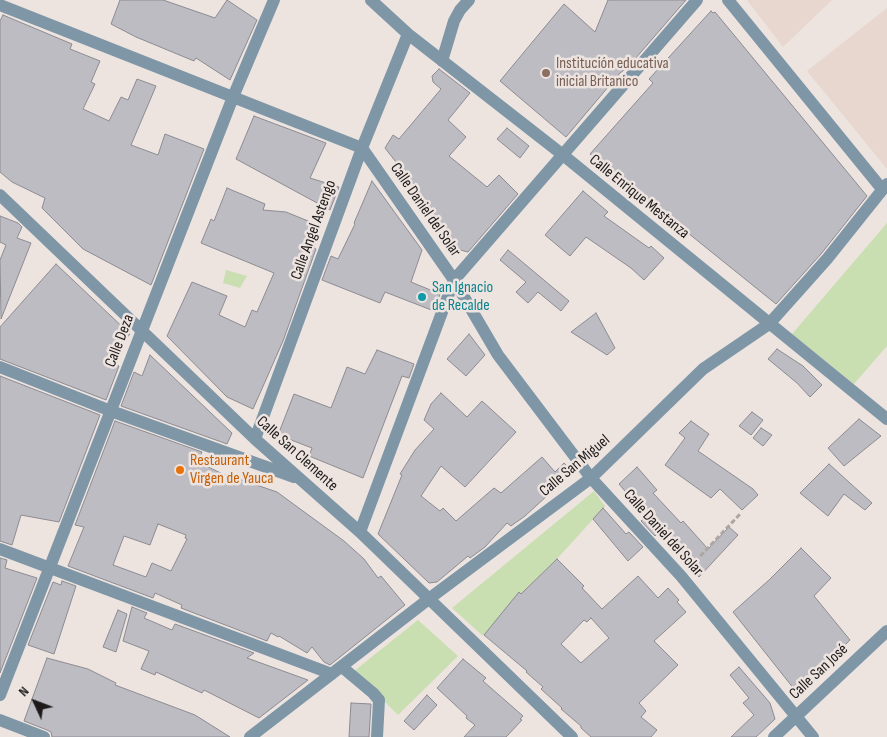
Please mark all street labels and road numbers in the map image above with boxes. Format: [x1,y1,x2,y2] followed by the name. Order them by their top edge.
[585,151,693,243] street label: Calle Enrique Mestanza
[386,159,464,261] street label: Calle Daniel del Solar
[287,178,341,282] street label: Calle Angel Astengo
[101,312,139,370] street label: Calle Deza
[252,412,342,496] street label: Calle San Clemente
[536,431,614,501] street label: Calle San Miguel
[619,486,707,580] street label: Calle Daniel del Solar
[786,640,852,704] street label: Calle San José

